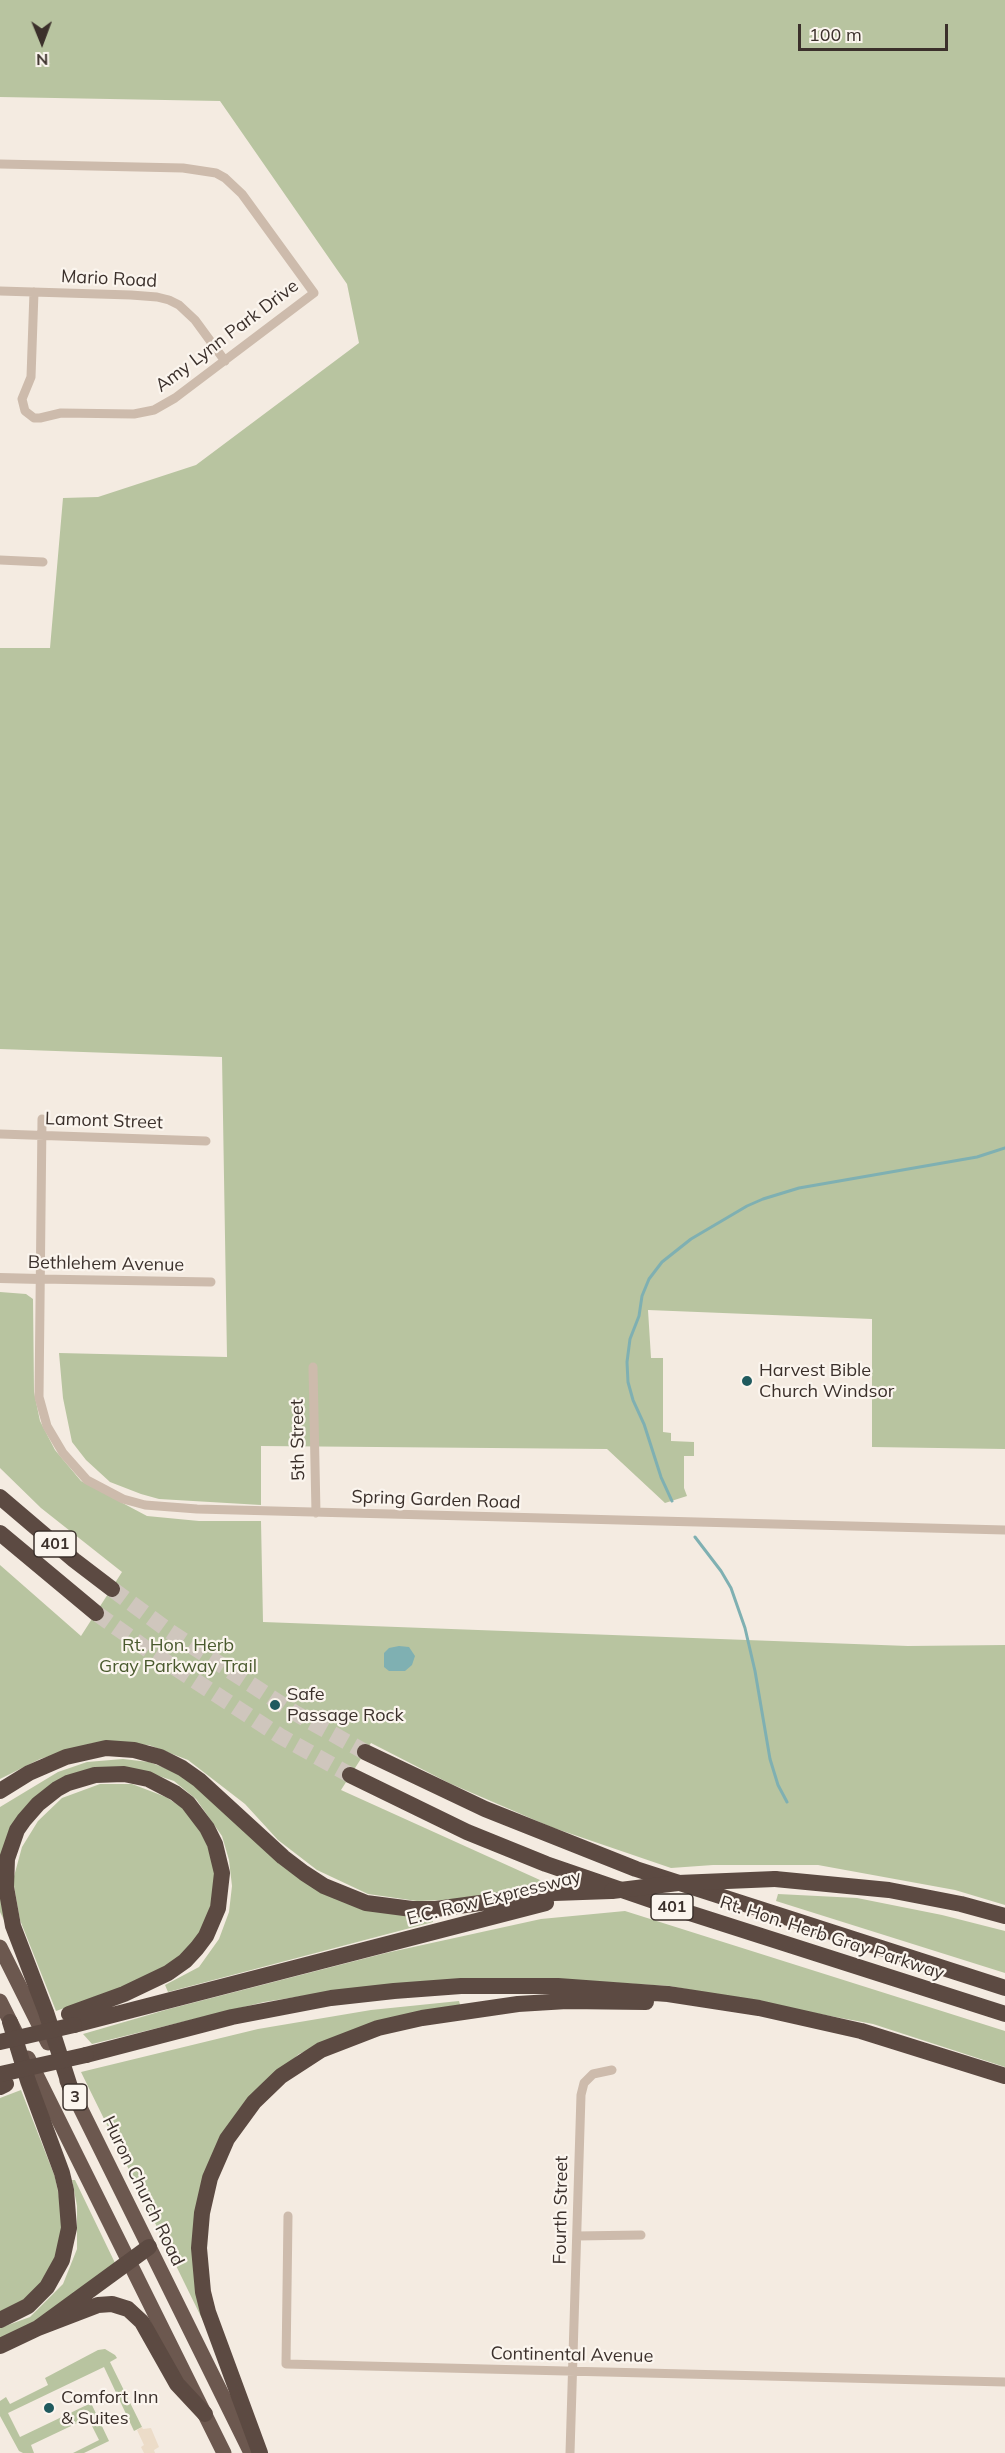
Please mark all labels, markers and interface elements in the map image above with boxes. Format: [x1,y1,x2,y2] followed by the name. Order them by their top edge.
[12,12,72,72] north arrow
[801,12,951,50] scale bar
[809,23,862,46] text: 100 m
[36,50,49,70] text: N
[60,266,158,292] street label: Mario Road
[151,275,303,397] street label: Amy Lynn Park Drive
[45,1108,163,1134] street label: Lamont Street
[28,1252,184,1276] street label: Bethlehem Avenue
[759,1360,894,1402] place label: Harvest Bible Church Windsor
[740,1374,754,1388] marker: Harvest Bible Church Windsor
[286,1399,310,1481] street label: 5th Street
[351,1486,521,1514] street label: Spring Garden Road
[34,1531,76,1557] road number: 401
[99,1635,257,1678] park label: Rt. Hon. Herb Gray Parkway Trail
[287,1684,404,1726] place label: Safe Passage Rock
[268,1698,282,1712] marker: Safe Passage Rock
[405,1866,583,1930] street label: E.C. Row Expressway
[717,1891,947,1985] street label: Rt. Hon. Herb Gray Parkway
[651,1894,693,1920] road number: 401
[63,2084,87,2110] road number: 3
[97,2113,189,2269] street label: Huron Church Road
[549,2155,573,2265] street label: Fourth Street
[490,2343,654,2367] street label: Continental Avenue
[61,2387,159,2430] place label: Comfort Inn & Suites
[42,2401,56,2415] marker: Comfort Inn & Suites

